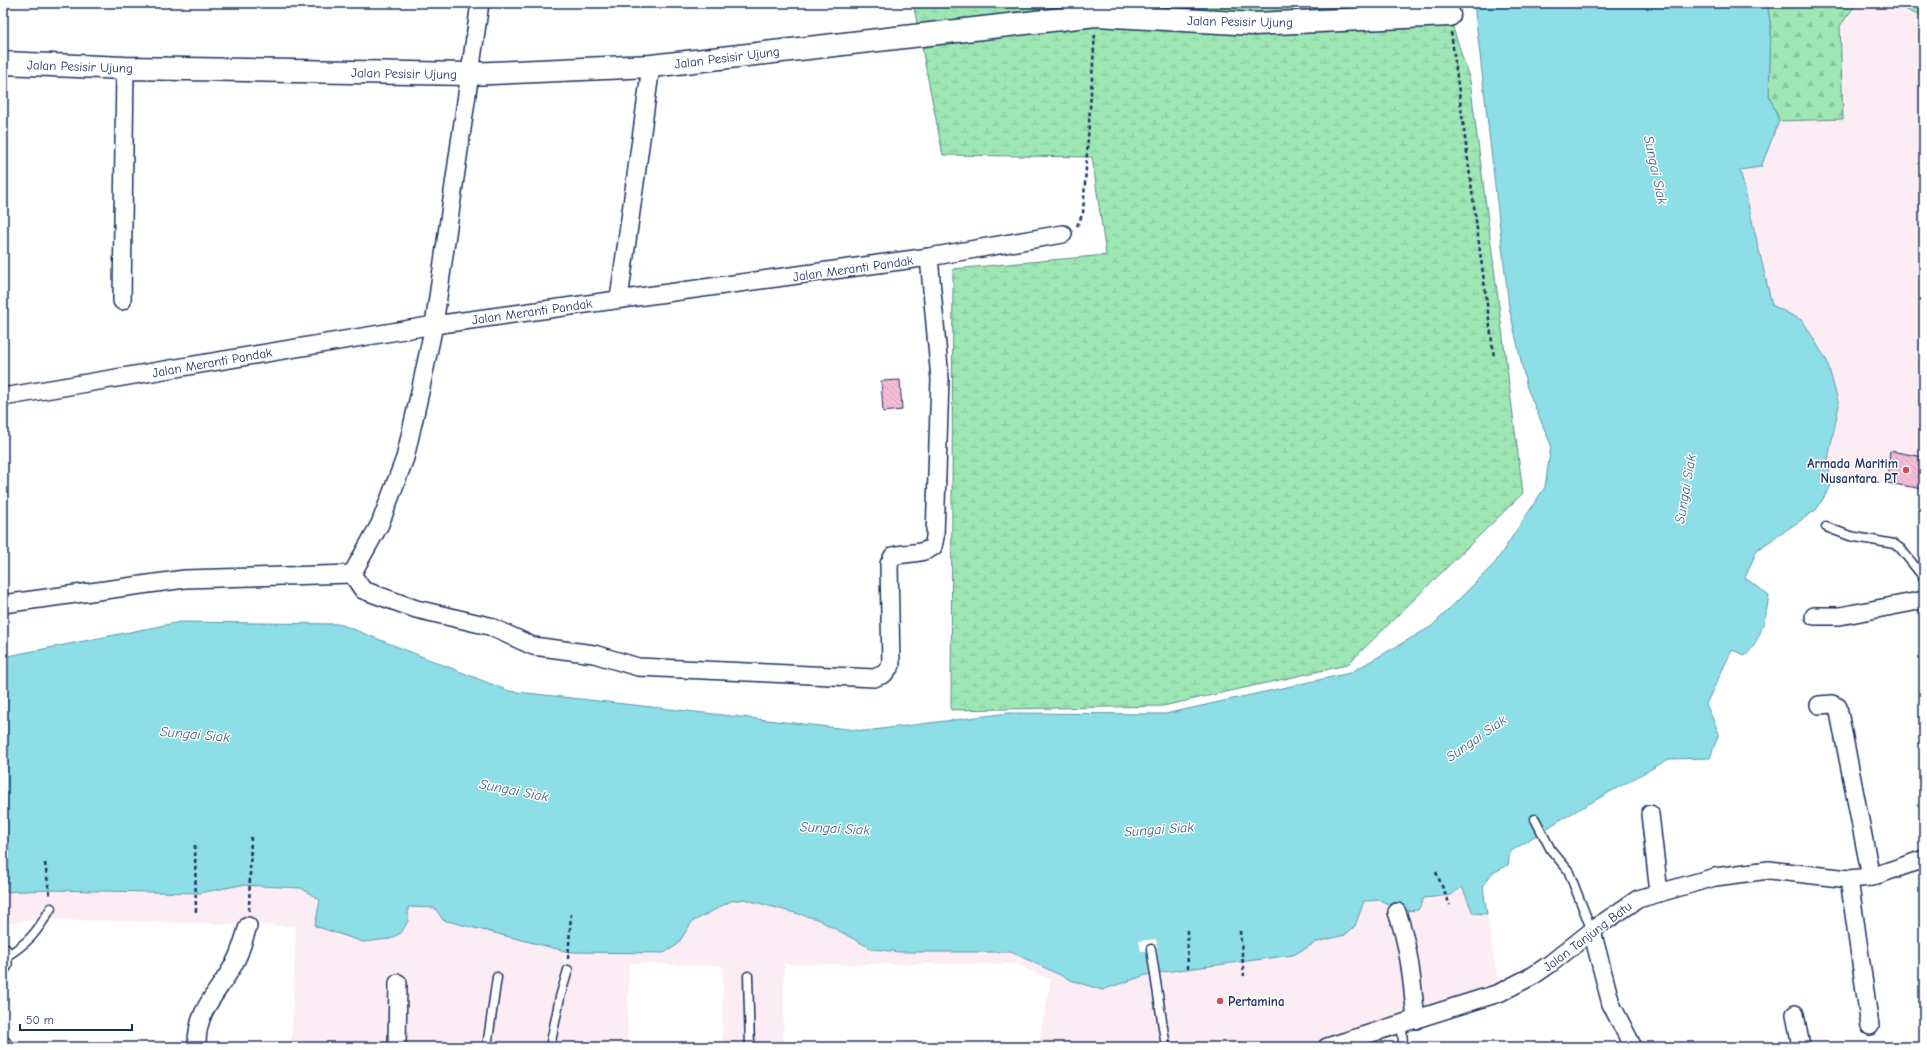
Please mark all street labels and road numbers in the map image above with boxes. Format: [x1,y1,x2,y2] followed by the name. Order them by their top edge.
[1187,13,1293,30] street label: Jalan Pesisir Ujung
[674,44,781,71] street label: Jalan Pesisir Ujung
[27,57,133,76] street label: Jalan Pesisir Ujung
[351,65,457,82] street label: Jalan Pesisir Ujung
[792,253,915,284] street label: Jalan Meranti Pandak
[471,296,594,327] street label: Jalan Meranti Pandak
[151,344,274,380] street label: Jalan Meranti Pandak
[1540,898,1634,974] street label: Jalan Tanjung Batu

